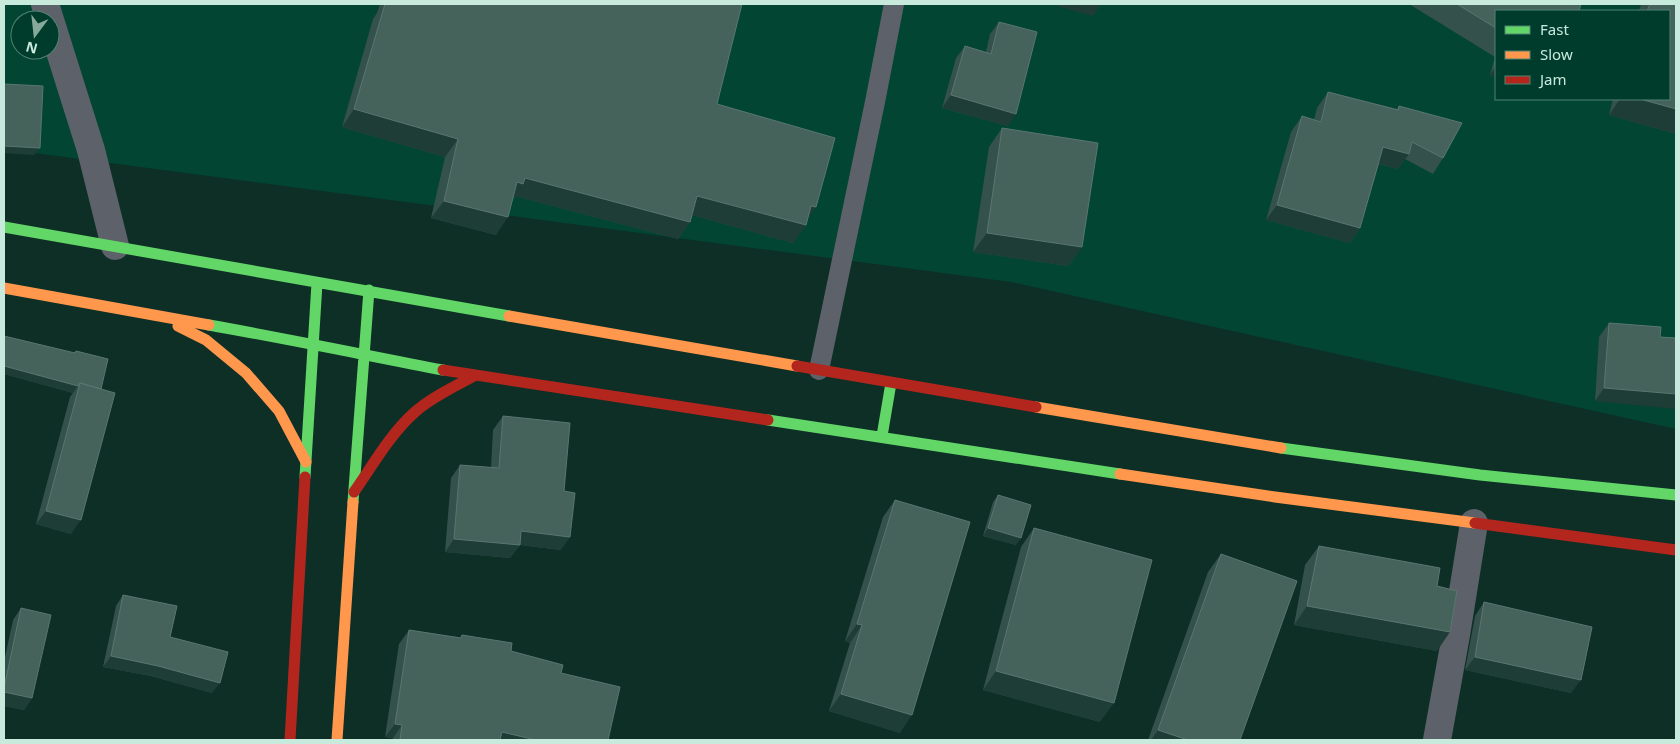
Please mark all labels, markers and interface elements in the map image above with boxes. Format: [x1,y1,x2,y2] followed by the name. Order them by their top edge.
[10,10,60,60] north arrow
[1495,10,1670,100] legend
[1540,19,1569,39] text: Fast
[24,37,39,59] text: N
[1540,44,1573,64] text: Slow
[1538,69,1567,89] text: Jam

